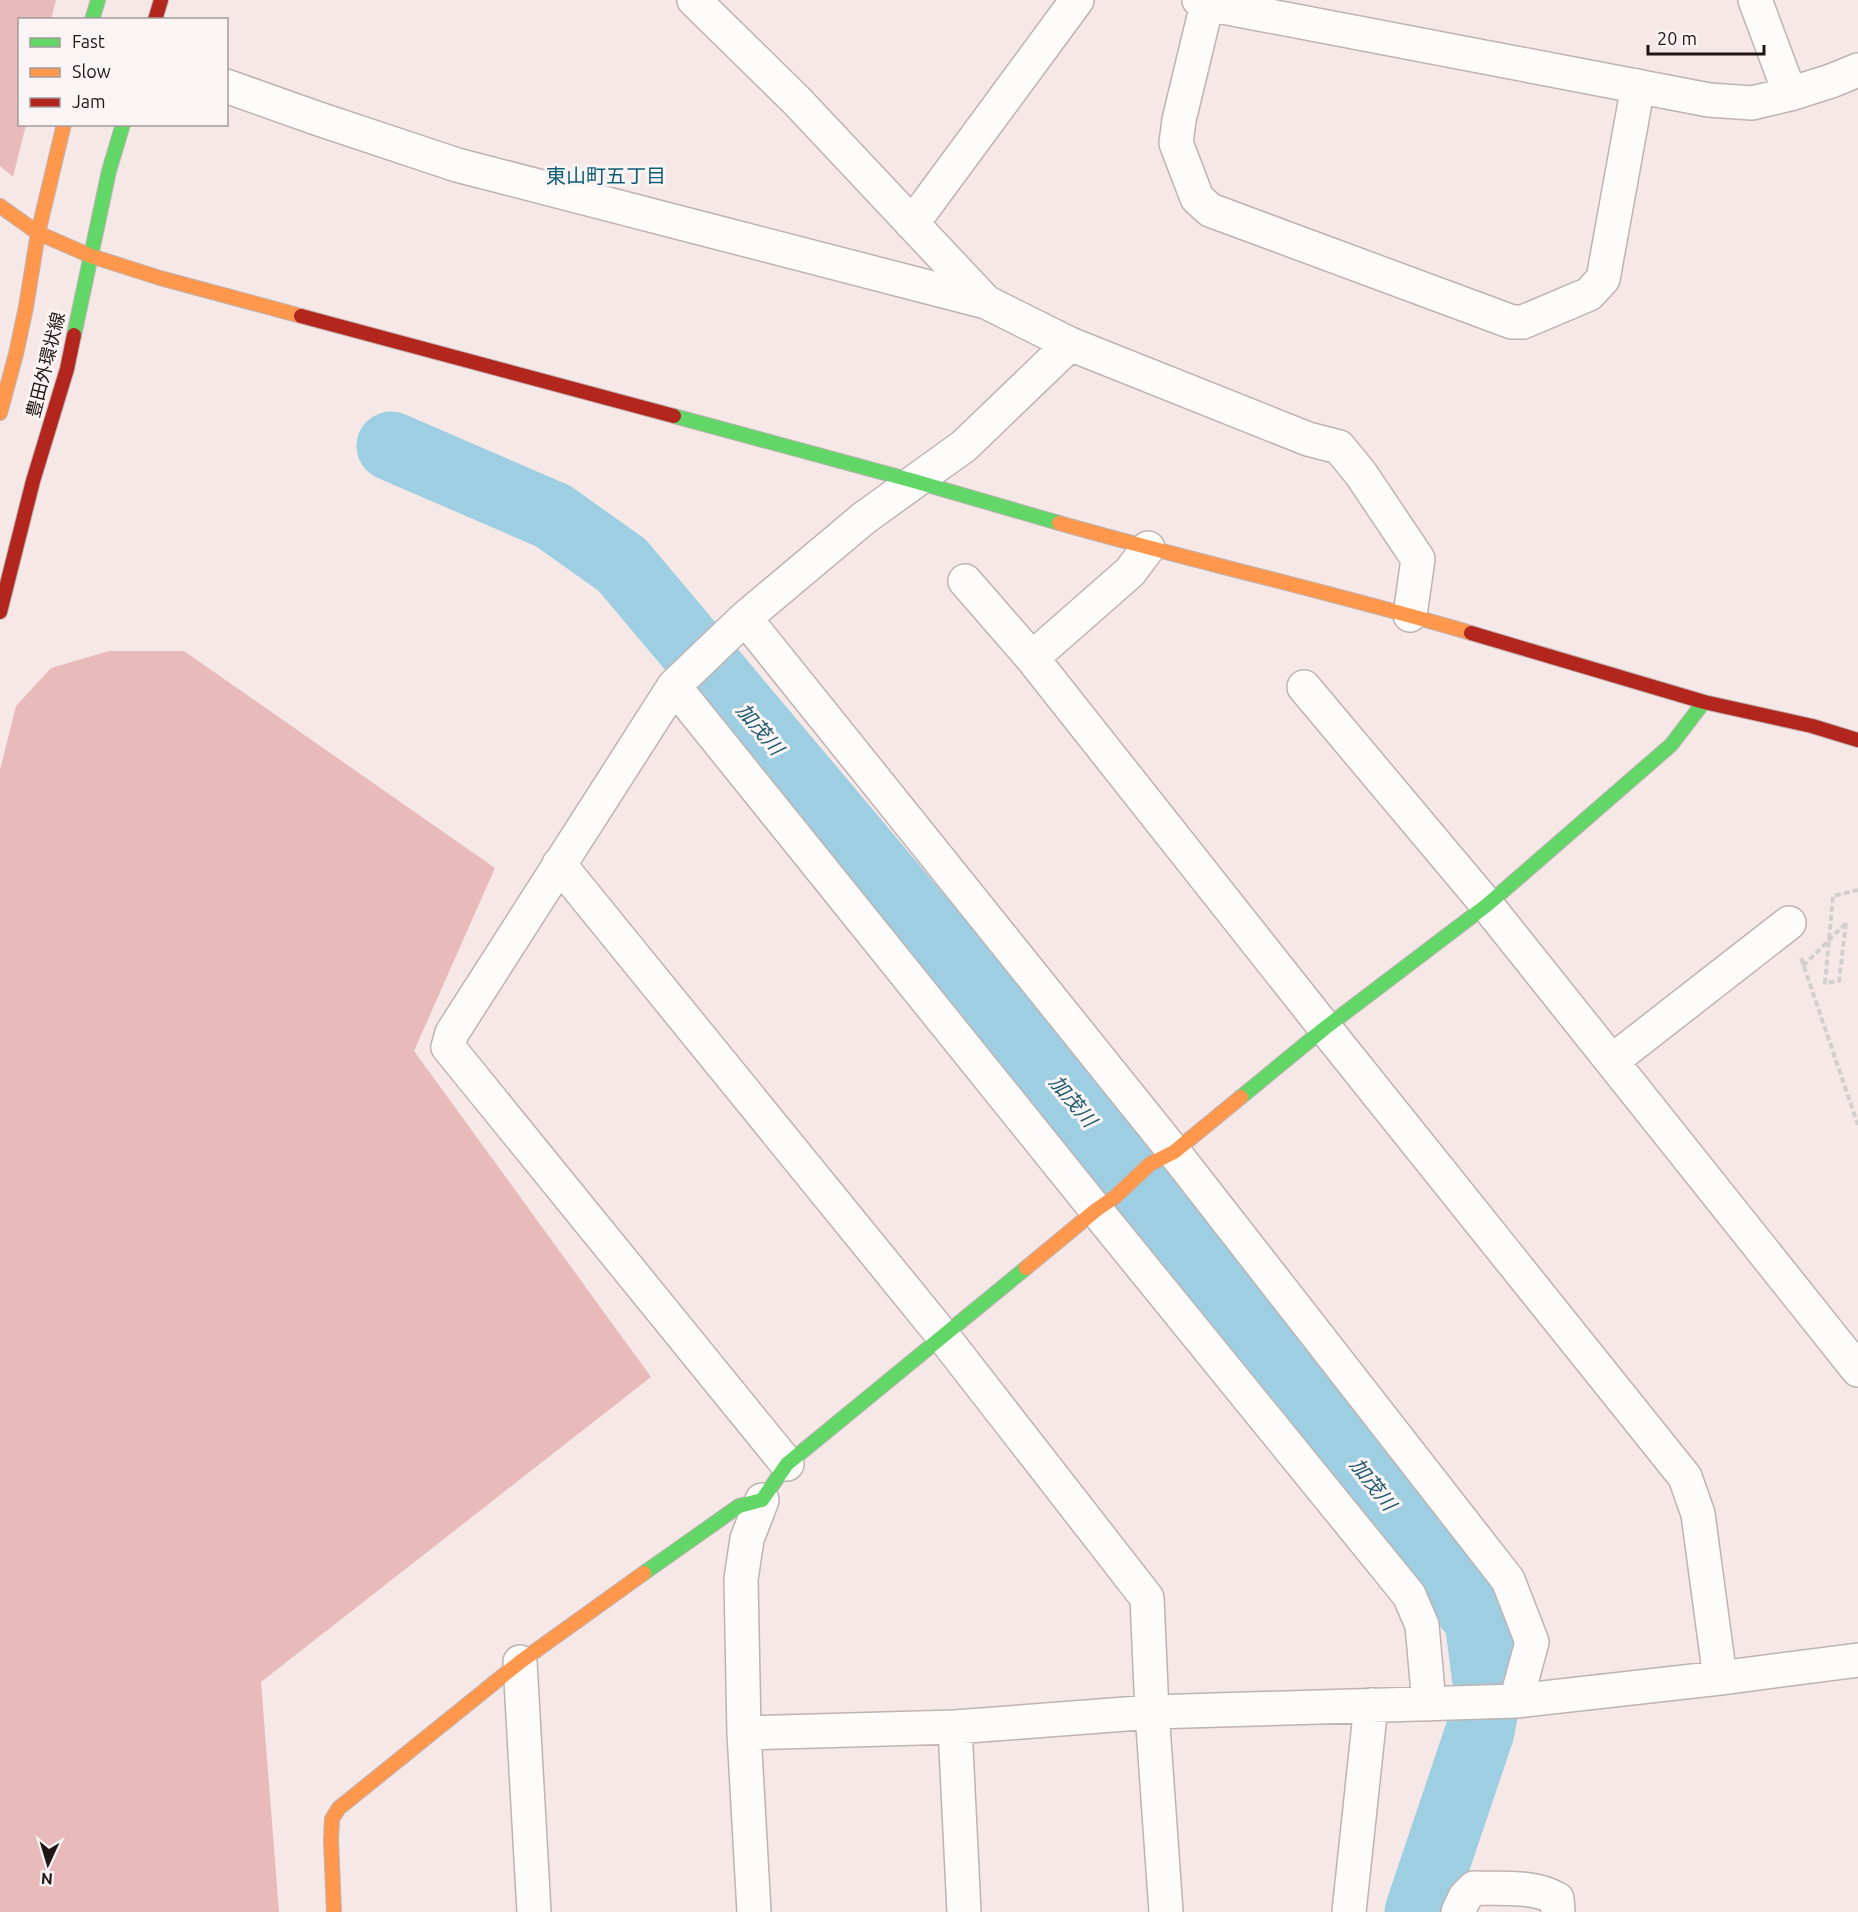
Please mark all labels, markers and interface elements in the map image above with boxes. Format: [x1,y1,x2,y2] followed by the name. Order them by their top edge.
[18,18,228,126] legend
[1648,18,1764,56] scale bar
[1657,28,1697,48] text: 20 m
[72,31,105,51] text: Fast
[72,61,111,81] text: Slow
[72,91,106,111] text: Jam
[546,164,666,187] district label: 東山町五丁目
[22,310,68,420] street label: 豊田外環状線
[732,698,790,761] water label: 加茂川
[1045,1070,1103,1133] water label: 加茂川
[1346,1453,1402,1516] water label: 加茂川
[18,1834,78,1894] north arrow
[40,1870,54,1888] text: N

